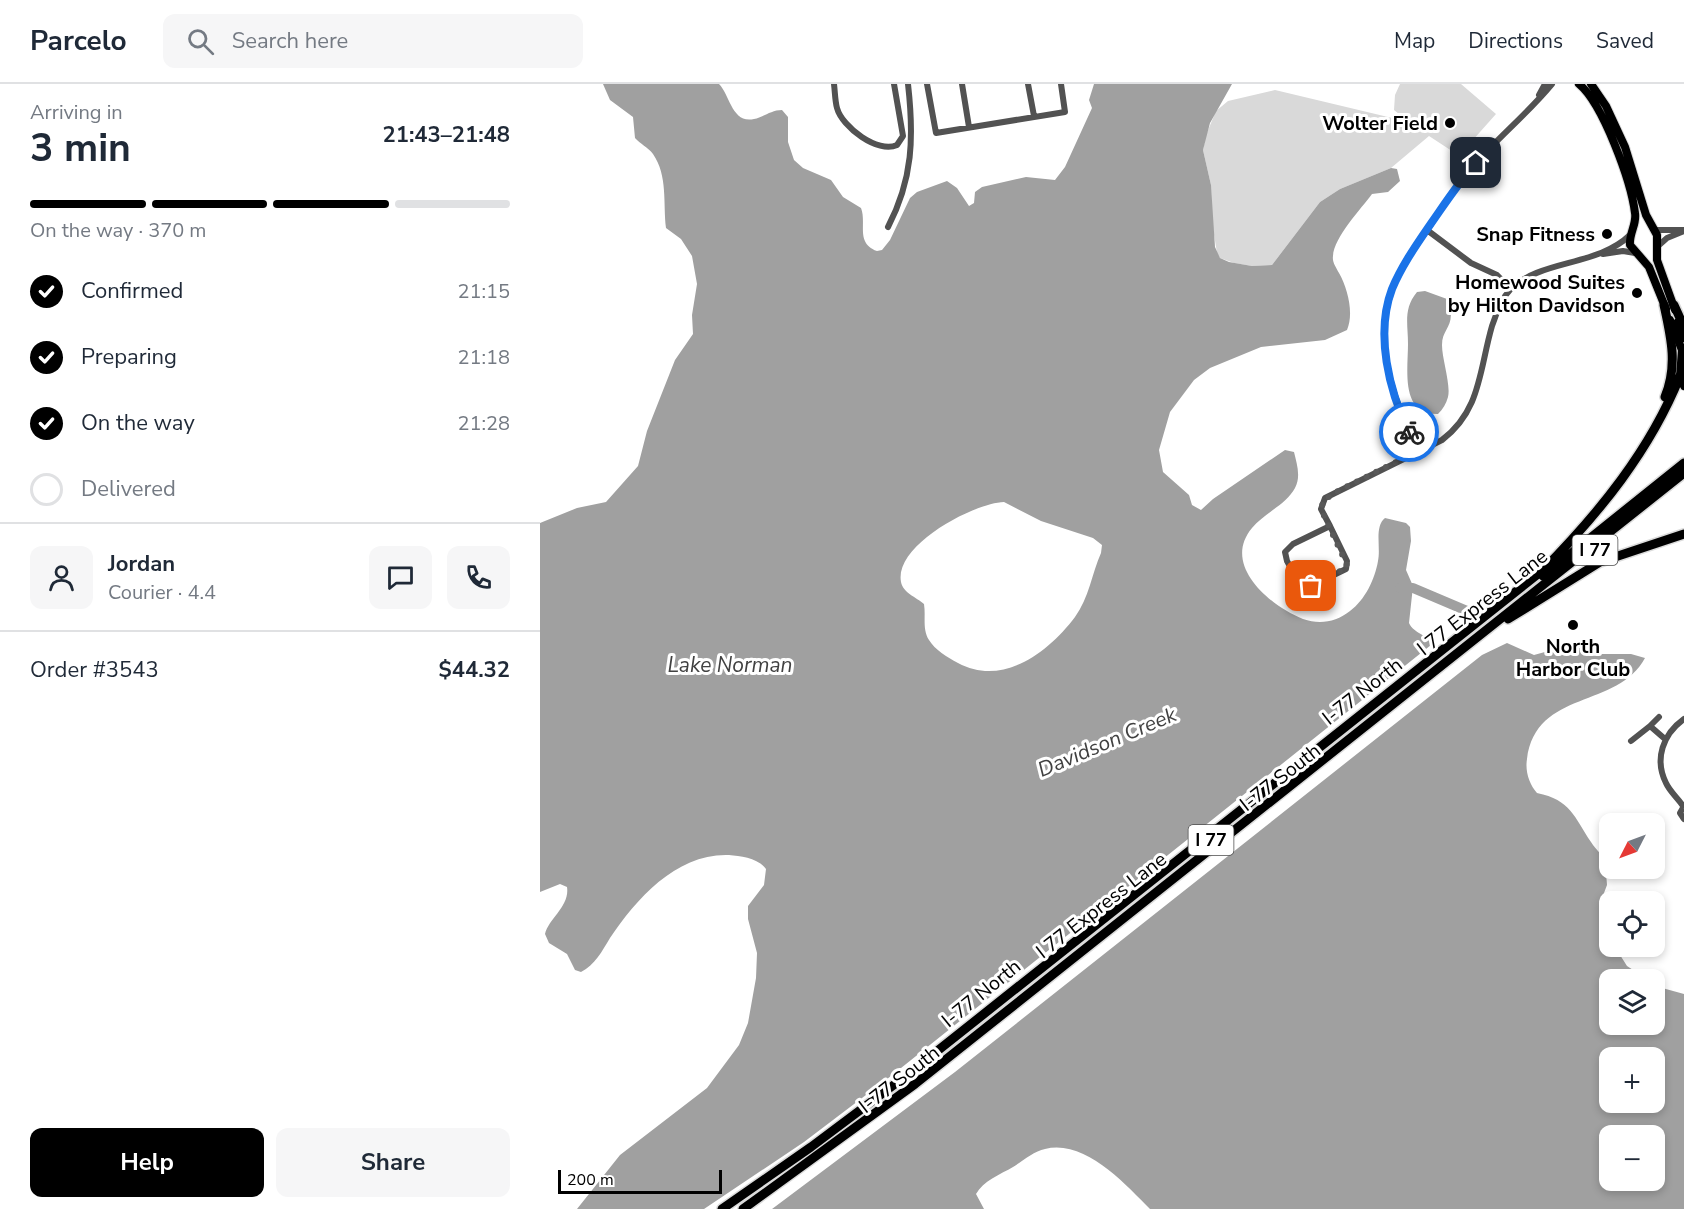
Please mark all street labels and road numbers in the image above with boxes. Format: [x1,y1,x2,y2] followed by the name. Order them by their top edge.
[1572,535,1618,565] road number: I 77
[1411,543,1553,662] street label: I 77 Express Lane
[1317,652,1408,731] street label: I-77 North
[1234,737,1326,818] street label: I-77 South
[1188,825,1234,855] road number: I 77
[1030,846,1172,965] street label: I 77 Express Lane
[936,953,1027,1034] street label: I-77 North
[853,1039,945,1120] street label: I-77 South

